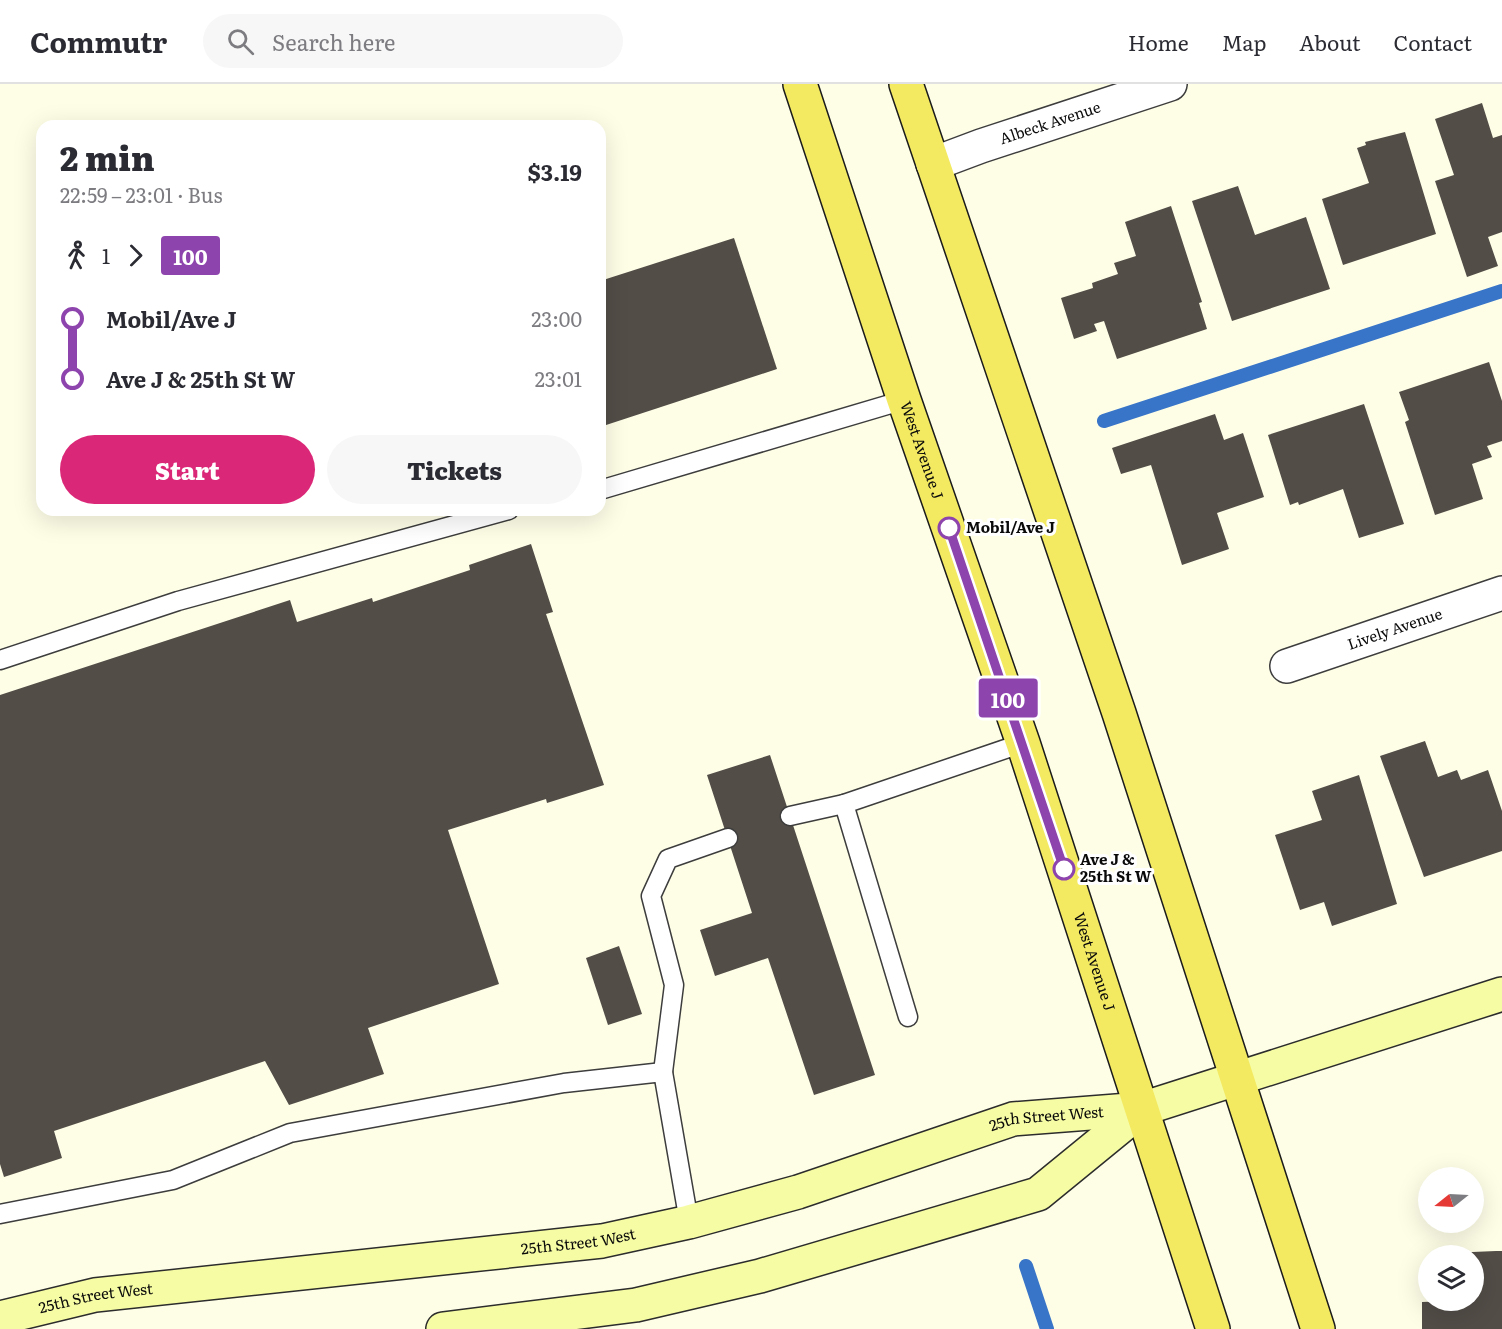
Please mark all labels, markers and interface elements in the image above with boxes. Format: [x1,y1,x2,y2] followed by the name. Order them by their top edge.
[203,14,623,68] search box
[30,20,167,62] text: Commutr
[224,25,257,58] icon: search
[272,25,396,58] text: Search here
[1128,26,1189,57] text: Home
[1222,26,1266,57] text: Map
[1299,26,1361,57] text: About
[1394,26,1472,57] text: Contact
[996,95,1103,149] street label: Albeck Avenue
[60,132,155,181] text: 2 min
[528,155,582,188] text: $3.19
[60,179,222,209] text: 22:59 – 23:01 · Bus
[60,239,93,272] icon: walk
[119,239,152,272] icon: forward
[102,240,110,270] text: 1
[173,240,208,271] text: 100
[106,302,237,335] text: Mobil/Ave J
[531,303,582,333] text: 23:00
[106,362,295,395] text: Ave J & 25th St W
[535,363,582,393] text: 23:01
[895,398,951,502] street label: West Avenue J
[60,435,315,504] button: Start
[327,435,582,504] button: Tickets
[966,515,1055,538] place label: Mobil/Ave J
[938,517,960,539] marker: Mobil/Ave J
[1344,601,1445,655] street label: Lively Avenue
[974,678,1042,718] line badge: 100
[991,683,1025,714] text: 100
[1080,847,1152,887] place label: Ave J & 25th St W
[1053,858,1075,880] marker: Ave J & 25th St W
[1069,909,1122,1014] street label: West Avenue J
[986,1099,1104,1136] street label: 25th Street West
[1418,1167,1484,1233] north arrow
[1418,1167,1484,1311] map controls
[520,1221,637,1260] street label: 25th Street West
[1418,1245,1484,1311] button: layers
[36,1276,154,1318] street label: 25th Street West

